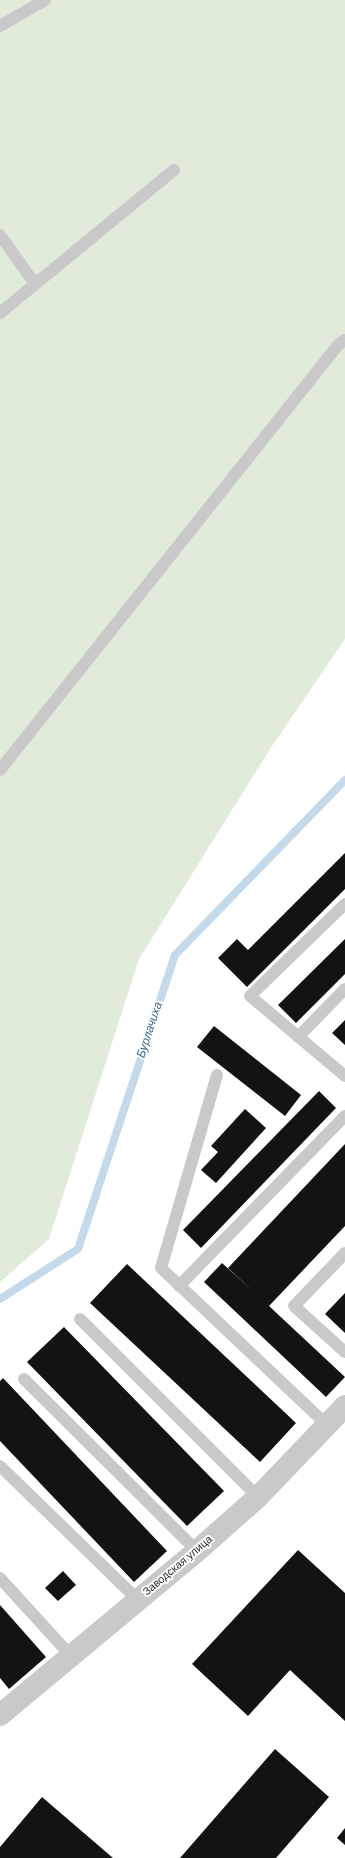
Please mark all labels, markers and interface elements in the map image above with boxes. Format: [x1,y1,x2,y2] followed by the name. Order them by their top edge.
[134,1000,166,1060] water label: Бурлачиха
[141,1533,215,1599] street label: Заводская улица

